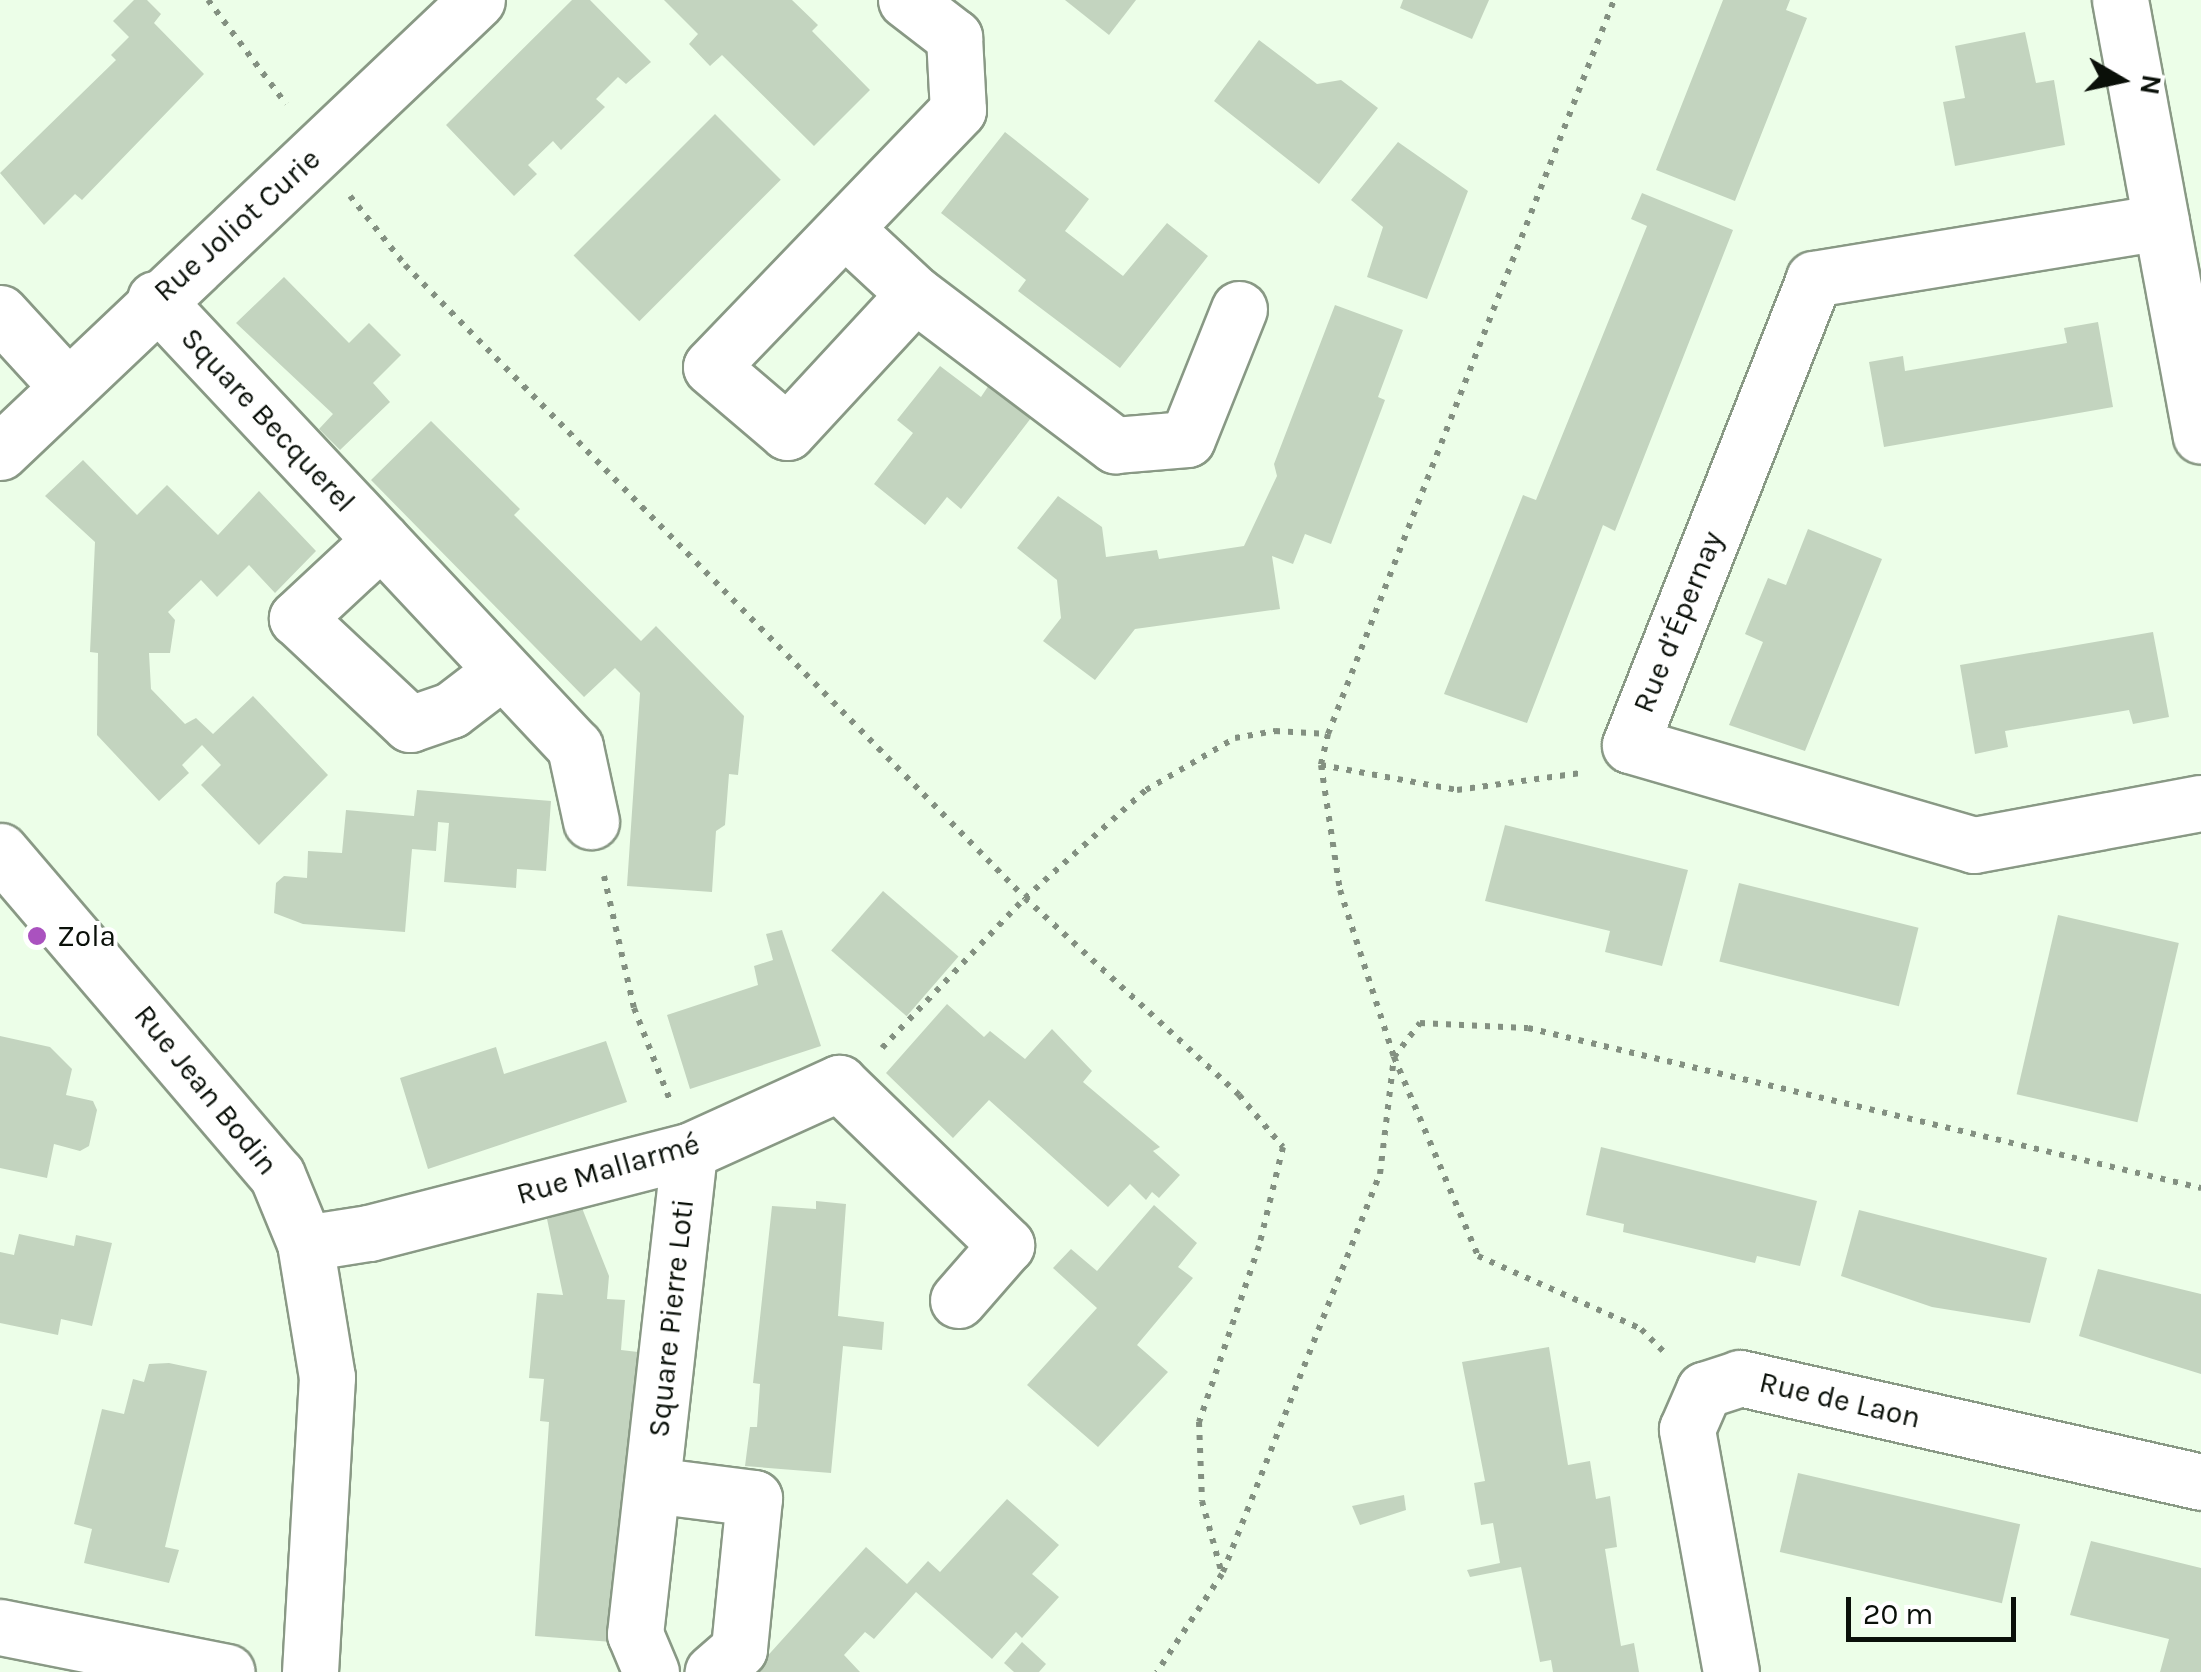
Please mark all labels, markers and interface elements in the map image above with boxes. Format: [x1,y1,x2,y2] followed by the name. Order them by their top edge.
[2071,30,2171,130] north arrow
[2133,72,2169,97] text: N
[146,141,328,309] street label: Rue Joliot Curie
[173,320,363,520] street label: Square Becquerel
[1625,526,1731,718] street label: Rue d’Épernay
[57,918,116,954] place label: Zola
[26,925,48,947] marker: Zola
[127,998,285,1182] street label: Rue Jean Bodin
[512,1126,704,1212] street label: Rue Mallarmé
[641,1197,701,1439] street label: Square Pierre Loti
[1756,1364,1924,1436] street label: Rue de Laon
[1851,1577,2021,1639] scale bar
[1863,1596,1933,1632] text: 20 m

